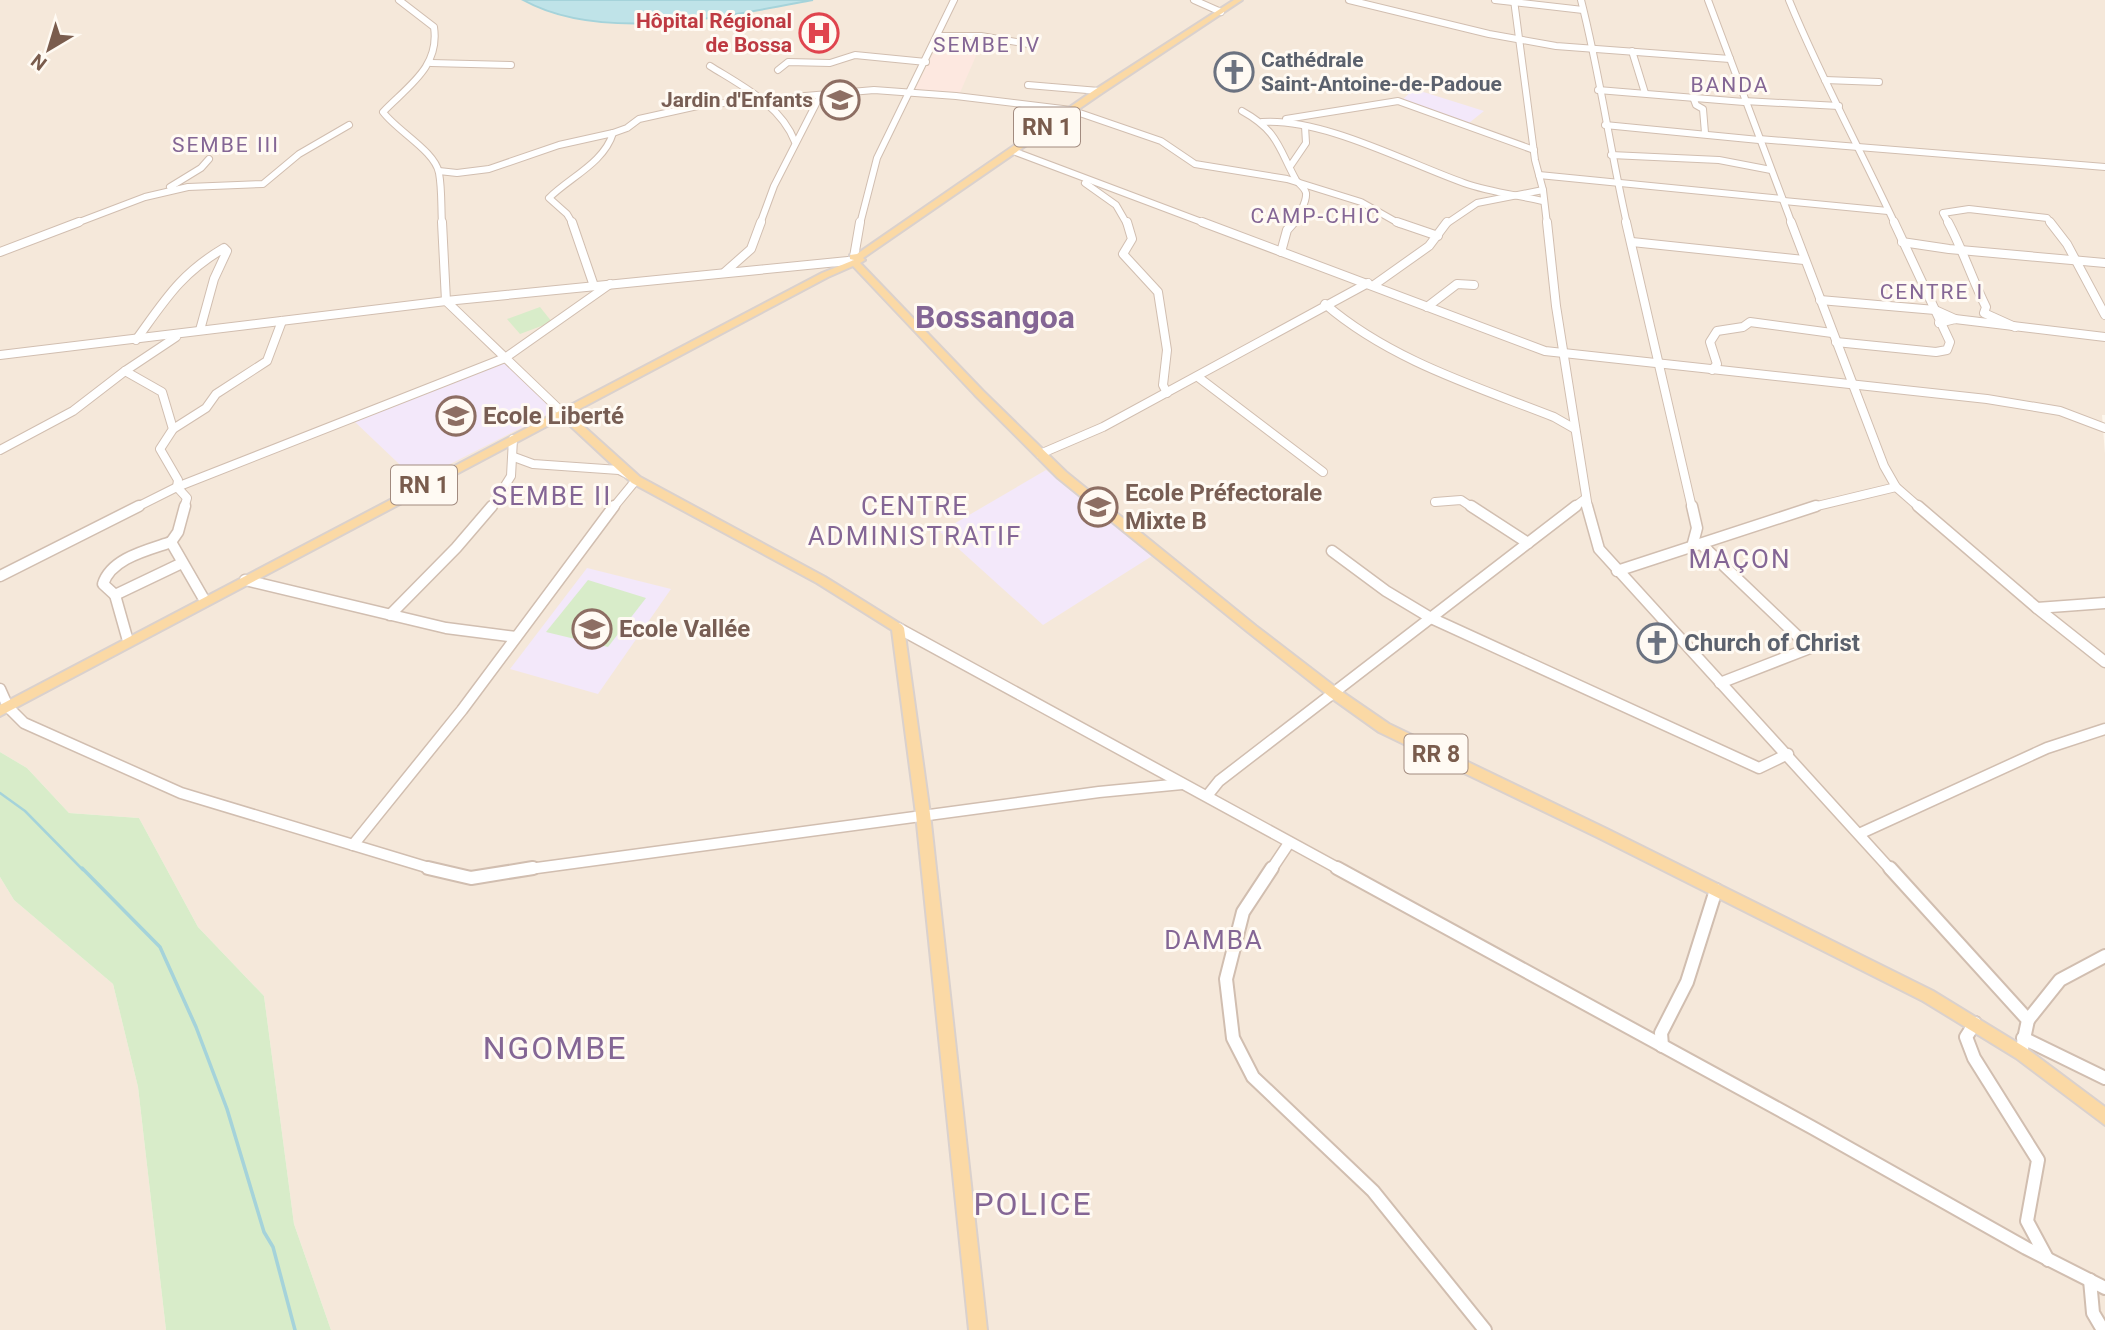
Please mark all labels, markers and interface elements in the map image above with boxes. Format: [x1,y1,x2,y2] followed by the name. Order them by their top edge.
[636,9,792,57] place label: Hôpital Régional de Bossa
[798,12,840,54] hospital icon: Hôpital Régional de Bossa
[14,14,84,84] north arrow
[933,33,1041,57] district label: SEMBE IV
[1261,48,1502,96] place label: Cathédrale Saint-Antoine-de-Padoue
[26,49,51,75] text: N
[1213,51,1255,93] church icon: Cathédrale Saint-Antoine-de-Padoue
[1690,73,1770,97] district label: BANDA
[819,79,861,121] school or university icon: Jardin d'Enfants
[661,88,813,112] place label: Jardin d'Enfants
[1014,108,1080,146] road number: RN 1
[172,133,280,157] district label: SEMBE III
[1251,204,1381,228] district label: CAMP-CHIC
[1880,280,1984,304] district label: CENTRE I
[915,298,1075,336] district label: Bossangoa
[435,395,477,437] school or university icon: Ecole Liberté
[483,402,624,430] place label: Ecole Liberté
[391,466,457,505] road number: RN 1
[1125,479,1322,535] place label: Ecole Préfectorale Mixte B
[492,481,612,511] district label: SEMBE II
[1077,486,1119,528] school or university icon: Ecole Préfectorale Mixte B
[808,491,1022,551] district label: CENTRE ADMINISTRATIF
[1688,544,1792,574] district label: MAÇON
[571,608,613,650] school or university icon: Ecole Vallée
[619,615,750,643] place label: Ecole Vallée
[1636,622,1678,664] church icon: Church of Christ
[1684,629,1860,657] place label: Church of Christ
[1404,734,1468,774] road number: RR 8
[1164,925,1264,955] district label: DAMBA
[483,1029,627,1067] district label: NGOMBE
[973,1185,1093,1223] district label: POLICE

